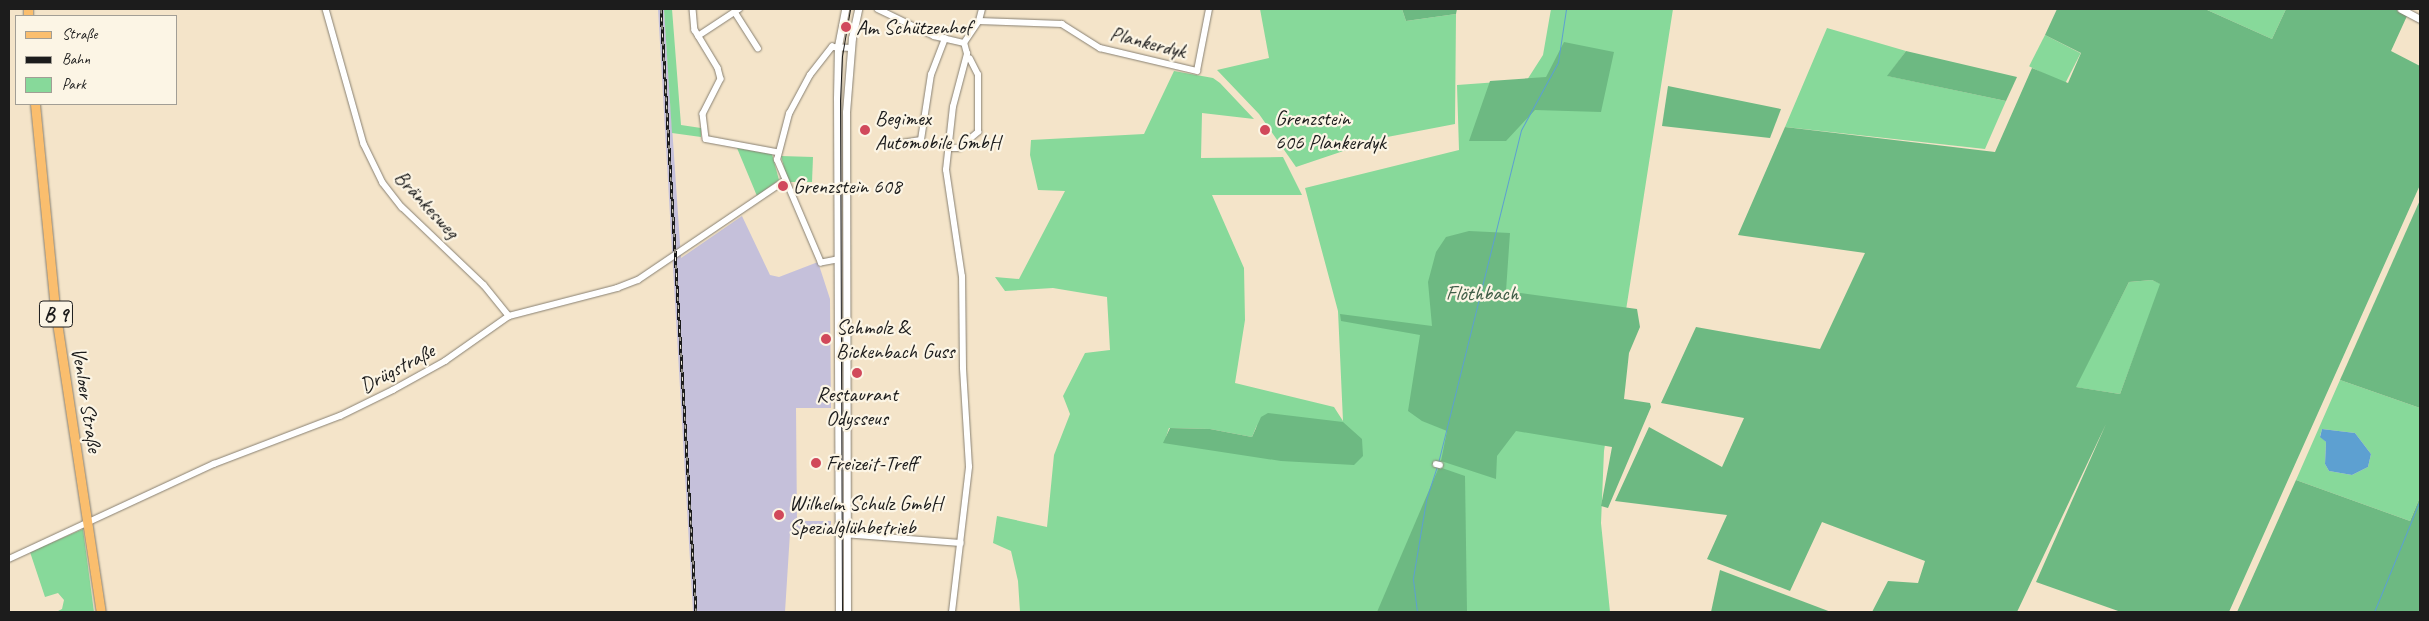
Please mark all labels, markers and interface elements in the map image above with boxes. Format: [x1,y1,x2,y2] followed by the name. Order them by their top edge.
[856,14,971,40] place label: Am Schützenhof
[15,15,178,105] legend
[1107,20,1189,64] street label: Plankerdyk
[840,21,852,33] marker: Am Schützenhof
[62,25,97,44] text: Straße
[62,50,90,69] text: Bahn
[62,75,86,94] text: Park
[875,105,999,155] place label: Begimex Automobile GmbH
[1275,105,1386,155] place label: Grenzstein 606 Plankerdyk
[859,124,871,136] marker: Begimex Automobile GmbH
[1259,124,1271,136] marker: Grenzstein 606 Plankerdyk
[389,165,465,243] street label: Bränkesweg
[793,173,901,199] place label: Grenzstein 608
[777,180,789,192] marker: Grenzstein 608
[1446,280,1518,306] park label: Flöthbach
[38,296,74,332] road number: B 9
[836,314,955,364] place label: Schmolz & Bickenbach Guss
[820,333,832,345] marker: Schmolz & Bickenbach Guss
[355,338,439,398] street label: Drügstraße
[66,346,108,454] street label: Venloer Straße
[851,367,863,379] marker: Restaurant Odysseus
[816,381,898,431] place label: Restaurant Odysseus
[826,450,918,476] place label: Freizeit-Treff
[810,457,822,469] marker: Freizeit-Treff
[789,490,942,540] place label: Wilhelm Schulz GmbH Spezialglühbetrieb
[773,509,785,521] marker: Wilhelm Schulz GmbH Spezialglühbetrieb

